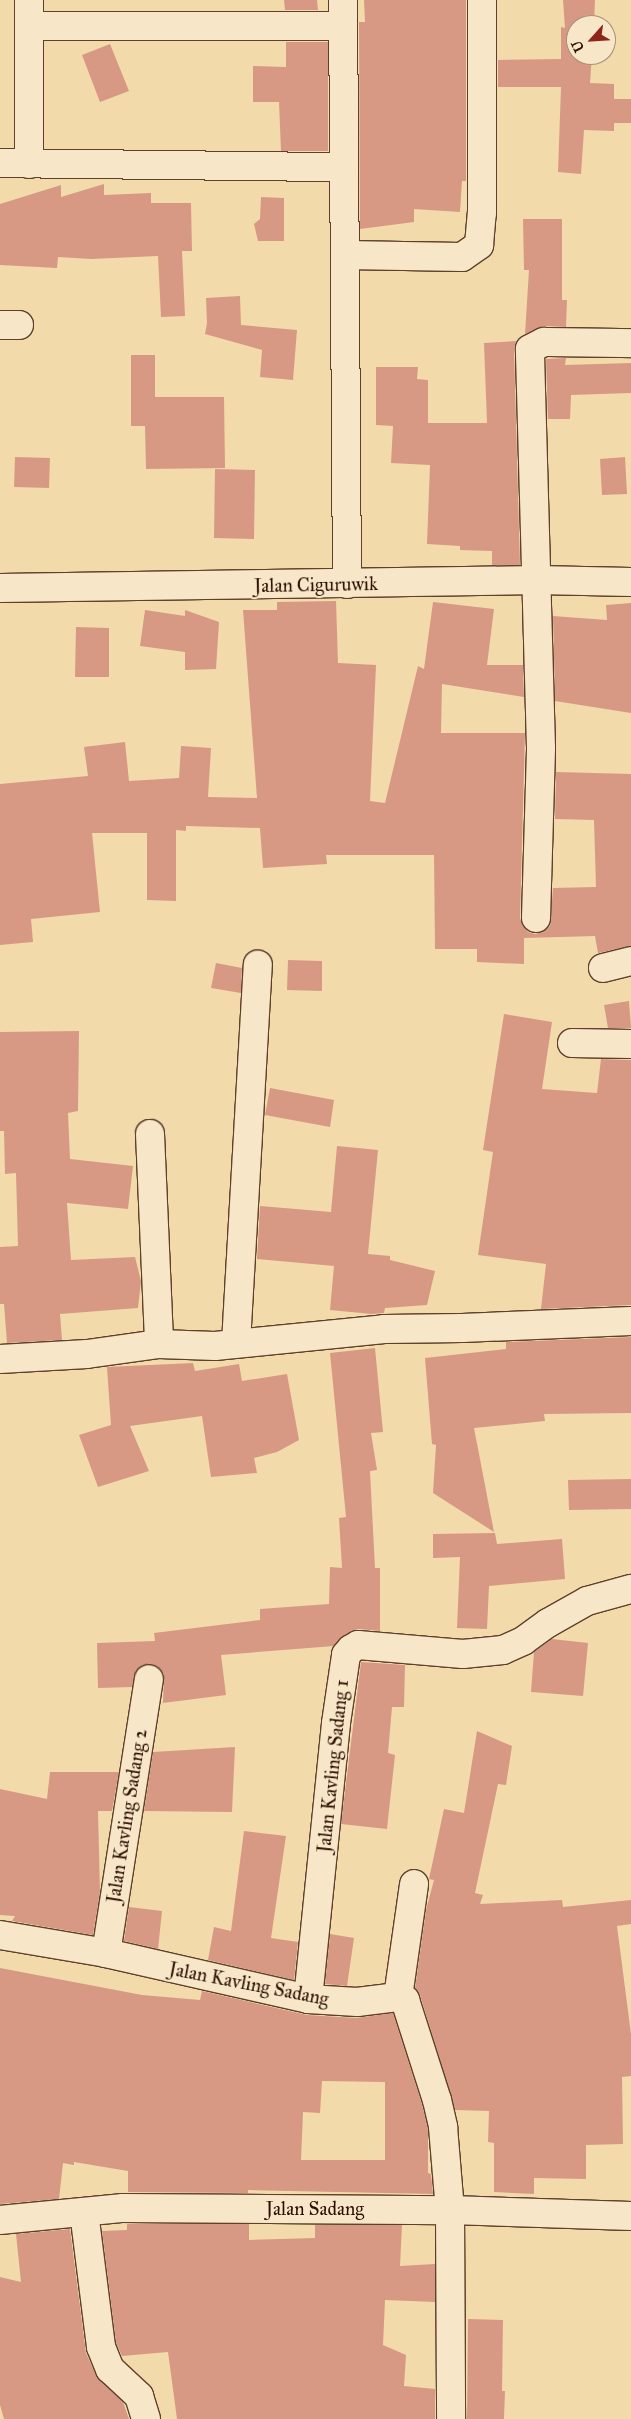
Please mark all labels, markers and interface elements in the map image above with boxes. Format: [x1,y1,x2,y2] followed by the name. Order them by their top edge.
[566,15,616,65] north arrow
[568,38,588,55] text: U
[254,573,378,597] street label: Jalan Ciguruwik
[313,1678,353,1854] street label: Jalan Kavling Sadang 1
[102,1727,152,1905] street label: Jalan Kavling Sadang 2
[167,1957,331,2011] street label: Jalan Kavling Sadang
[266,2198,364,2220] street label: Jalan Sadang

